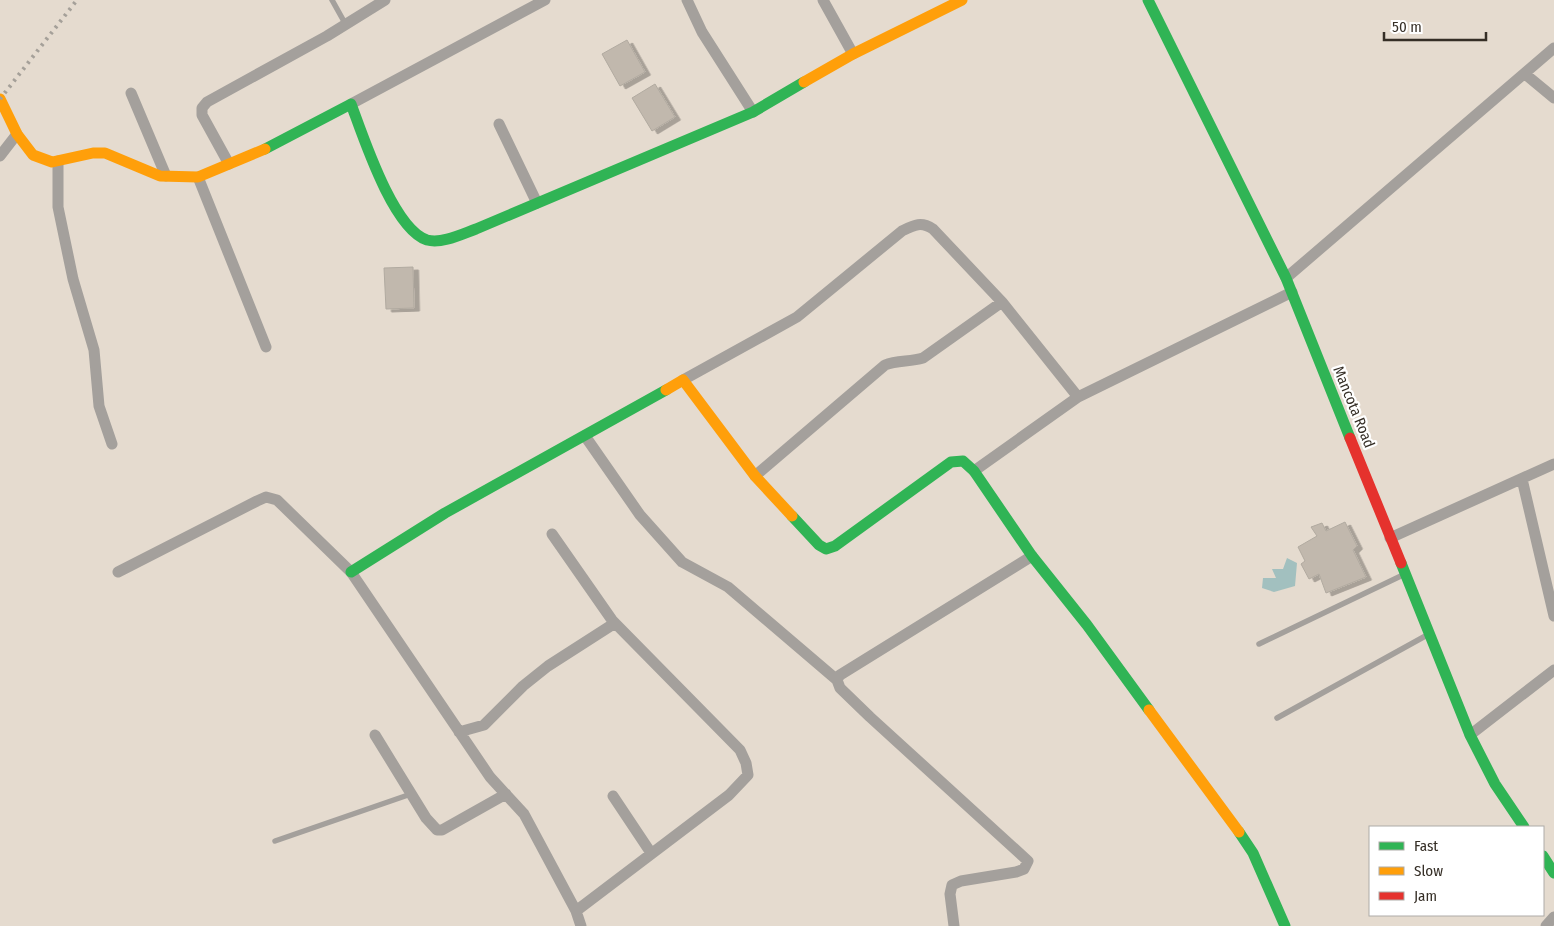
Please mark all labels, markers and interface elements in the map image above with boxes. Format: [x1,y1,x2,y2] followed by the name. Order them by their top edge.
[1384,10,1486,42] scale bar
[1392,18,1422,36] text: 50 m
[1329,363,1379,451] street label: Mancota Road
[1369,826,1544,916] legend
[1414,837,1438,855] text: Fast
[1414,862,1443,880] text: Slow
[1414,887,1437,905] text: Jam

